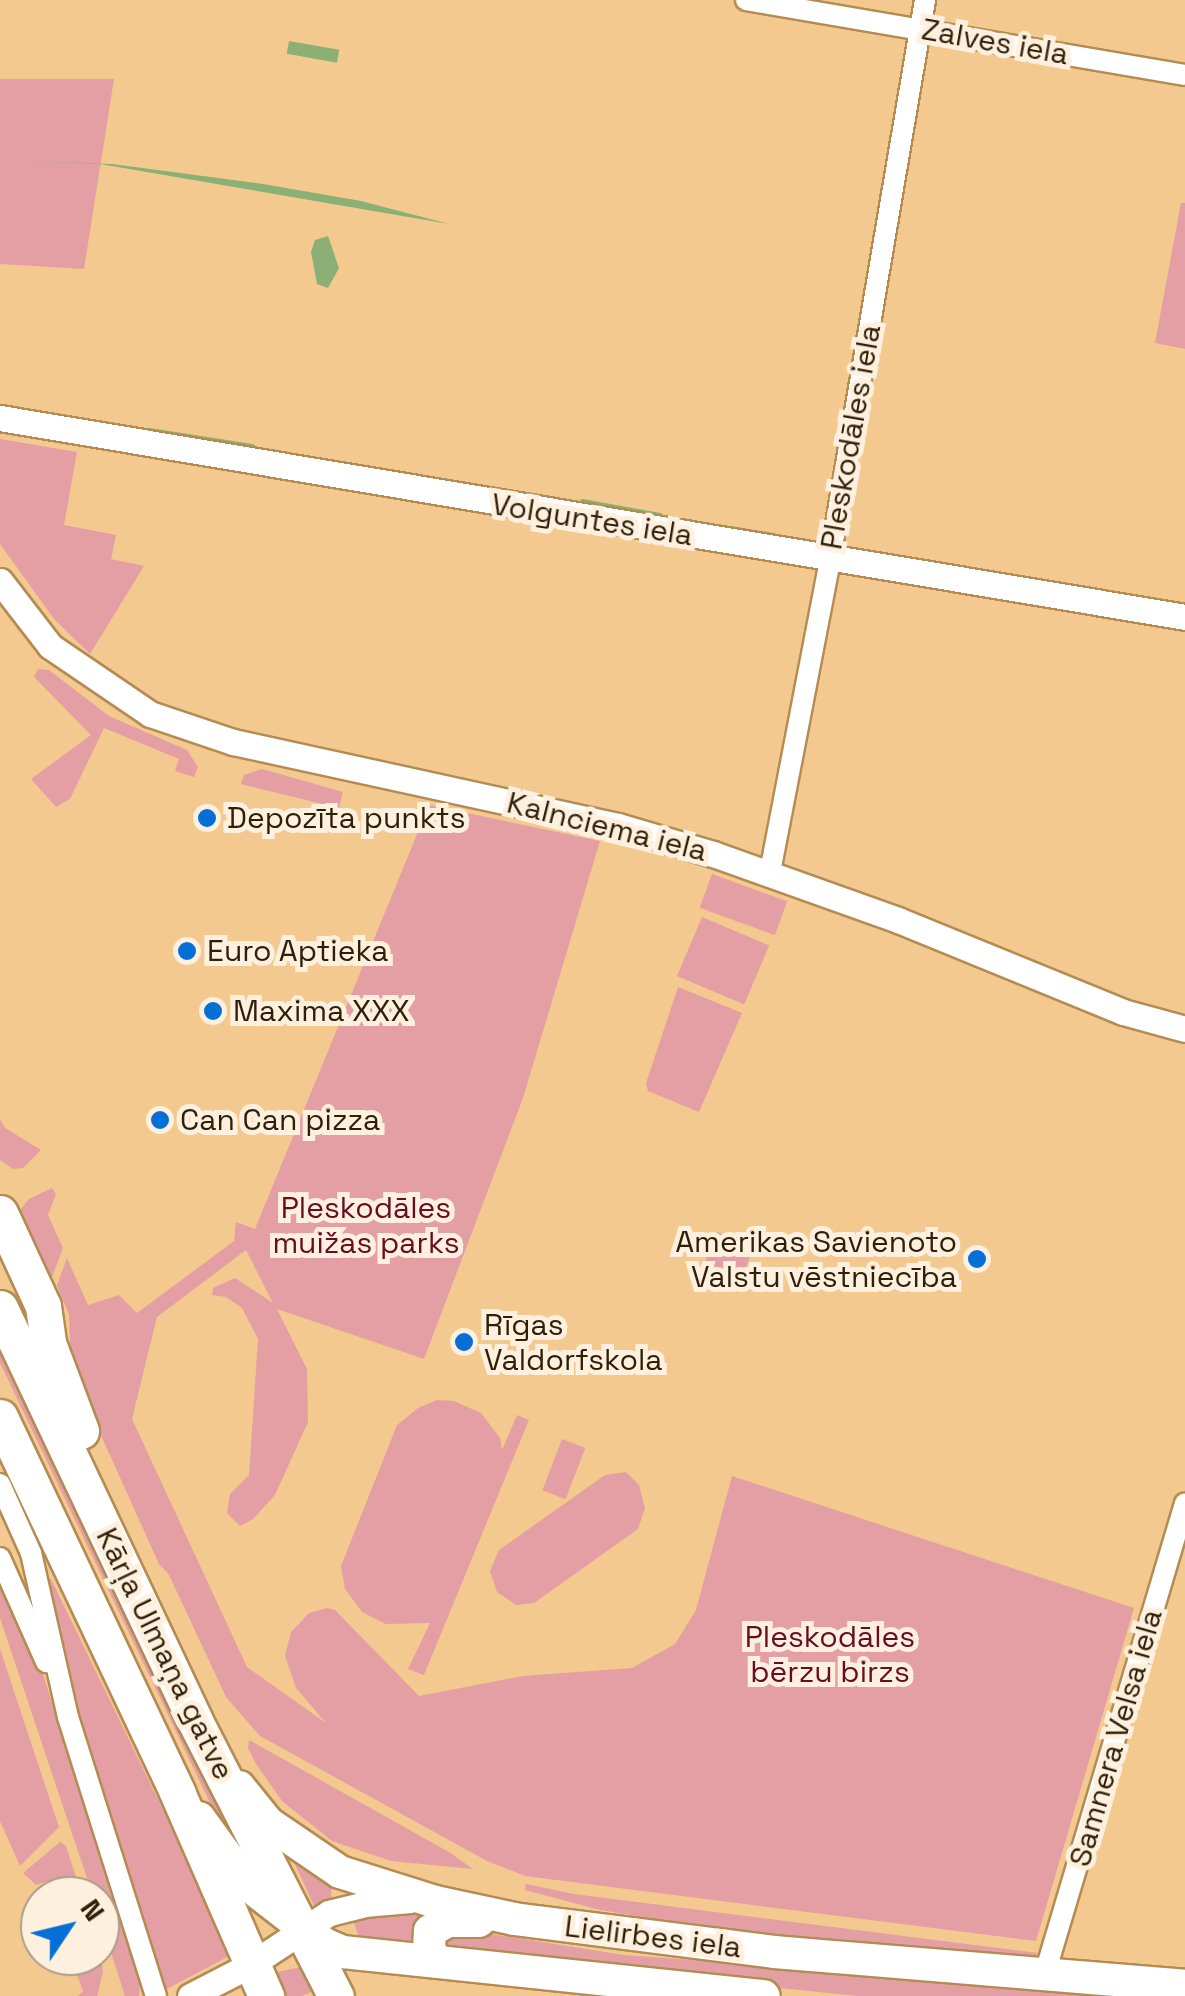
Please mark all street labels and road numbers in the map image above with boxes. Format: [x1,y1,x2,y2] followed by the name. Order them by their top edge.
[919,11,1071,73] street label: Zalves iela
[813,322,889,552] street label: Pleskodāles iela
[489,486,695,554] street label: Volguntes iela
[503,785,711,869] street label: Kalnciema iela
[88,1522,242,1786] street label: Kārļa Ulmaņa gatve
[1062,1605,1170,1871] street label: Samnera Velsa iela
[563,1908,743,1966] street label: Lielirbes iela

